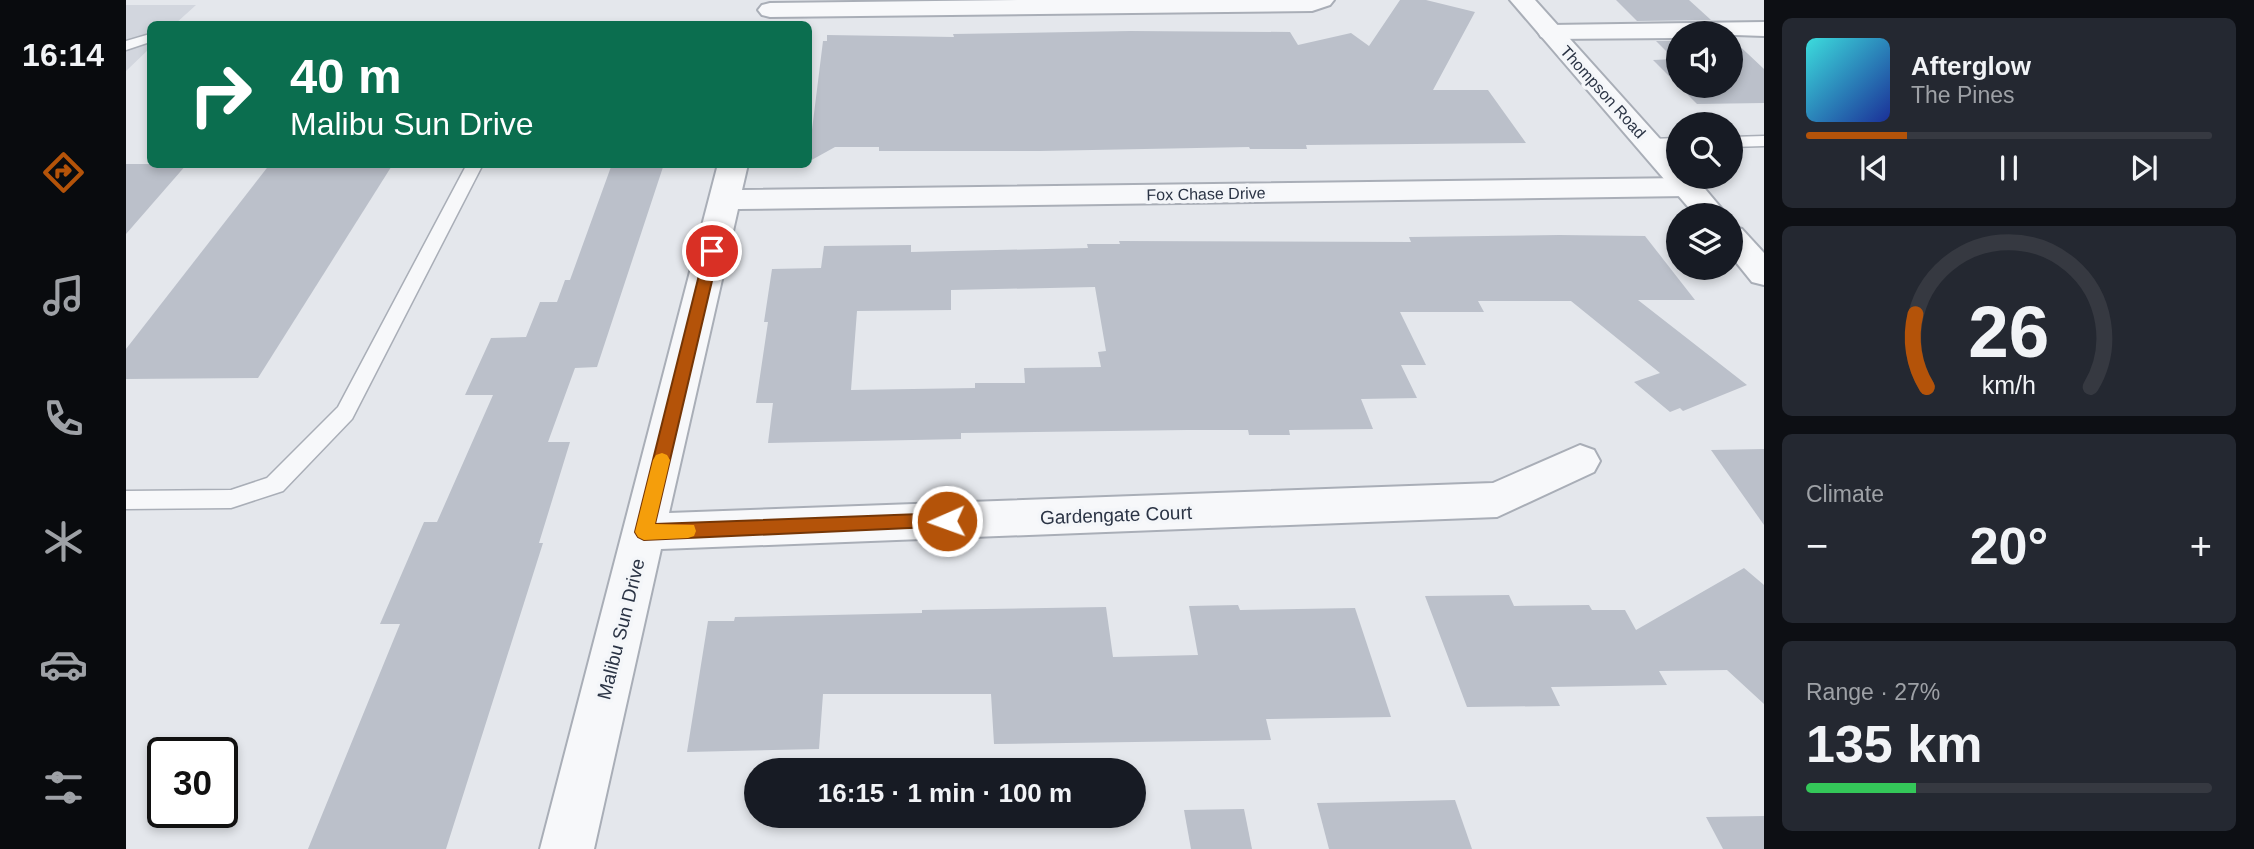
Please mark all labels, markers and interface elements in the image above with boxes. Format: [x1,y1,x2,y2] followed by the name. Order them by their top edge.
[1666,21,1743,280] map controls
[1666,21,1743,98] button: sound
[22,37,104,73] text: 16:14
[1557,42,1649,142] street label: Thompson Road
[175,49,266,140] icon: right
[290,49,402,103] text: 40 m
[1911,51,2031,81] text: Afterglow
[1911,82,2015,108] text: The Pines
[290,106,534,142] text: Malibu Sun Drive
[1666,112,1743,189] button: search
[39,148,88,197] icon: directions
[1855,149,1893,187] icon: previous
[1990,149,2028,187] icon: pause
[2125,149,2163,187] icon: next
[1146,184,1266,204] street label: Fox Chase Drive
[1666,203,1743,280] button: layers
[682,221,742,281] pin
[693,232,731,270] icon: arrive
[39,271,88,320] icon: music
[1969,291,2049,372] text: 26
[1982,370,2036,398] text: km/h
[39,394,88,443] icon: phone
[1806,481,1884,507] text: Climate
[910,484,984,558] position arrow
[1040,502,1193,528] street label: Gardengate Court
[39,517,88,566] icon: climate
[1970,517,2048,575] text: 20°
[1806,525,1828,567] text: −
[2190,525,2212,567] text: +
[593,556,649,702] street label: Malibu Sun Drive
[39,640,88,689] icon: car
[1806,679,1940,705] text: Range · 27%
[1806,715,1982,773] text: 135 km
[147,737,238,828] speed limit sign: 30
[39,763,88,812] icon: filters
[818,778,1072,808] text: 16:15 · 1 min · 100 m

